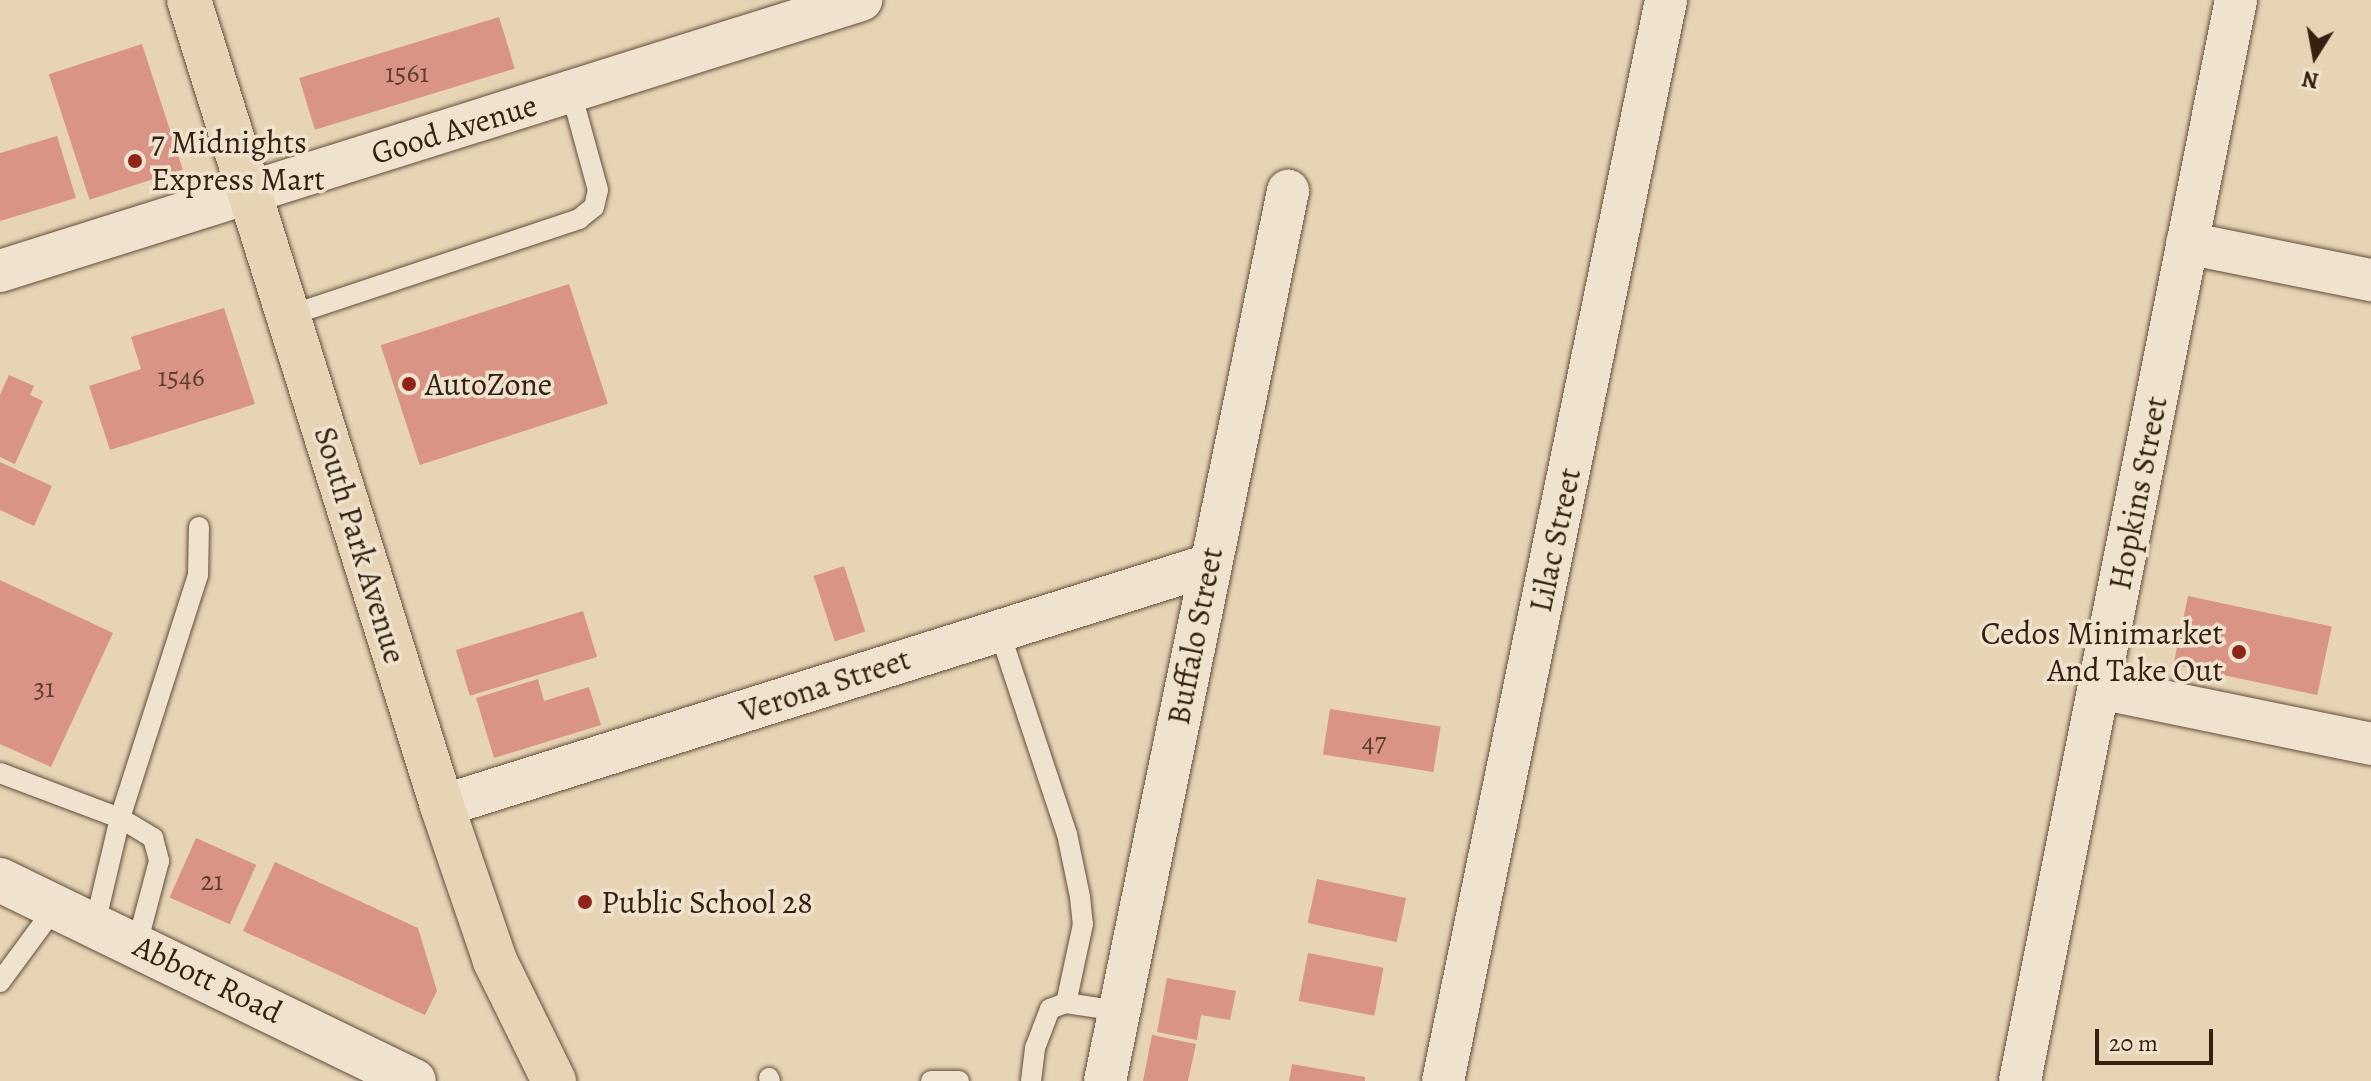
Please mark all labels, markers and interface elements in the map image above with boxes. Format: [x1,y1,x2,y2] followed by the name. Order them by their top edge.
[2275,16,2355,96] north arrow
[385,56,429,90] house number: 1561
[2300,63,2321,96] text: N
[366,86,542,172] street label: Good Avenue
[151,124,325,199] place label: 7 Midnights Express Mart
[126,152,144,170] marker: 7 Midnights Express Mart
[157,360,205,394] house number: 1546
[425,365,552,403] place label: AutoZone
[400,375,418,393] marker: AutoZone
[2100,393,2176,593] street label: Hopkins Street
[306,422,414,668] street label: South Park Avenue
[1521,464,1589,616] street label: Lilac Street
[1159,544,1231,728] street label: Buffalo Street
[1981,615,2223,690] place label: Cedos Minimarket And Take Out
[735,639,915,731] street label: Verona Street
[2230,643,2248,661] marker: Cedos Minimarket And Take Out
[33,671,55,705] house number: 31
[1362,725,1386,759] house number: 47
[201,864,223,898] house number: 21
[601,883,813,921] place label: Public School 28
[576,893,594,911] marker: Public School 28
[127,927,289,1031] street label: Abbott Road
[2099,1013,2217,1063] scale bar
[2109,1027,2158,1059] text: 20 m

